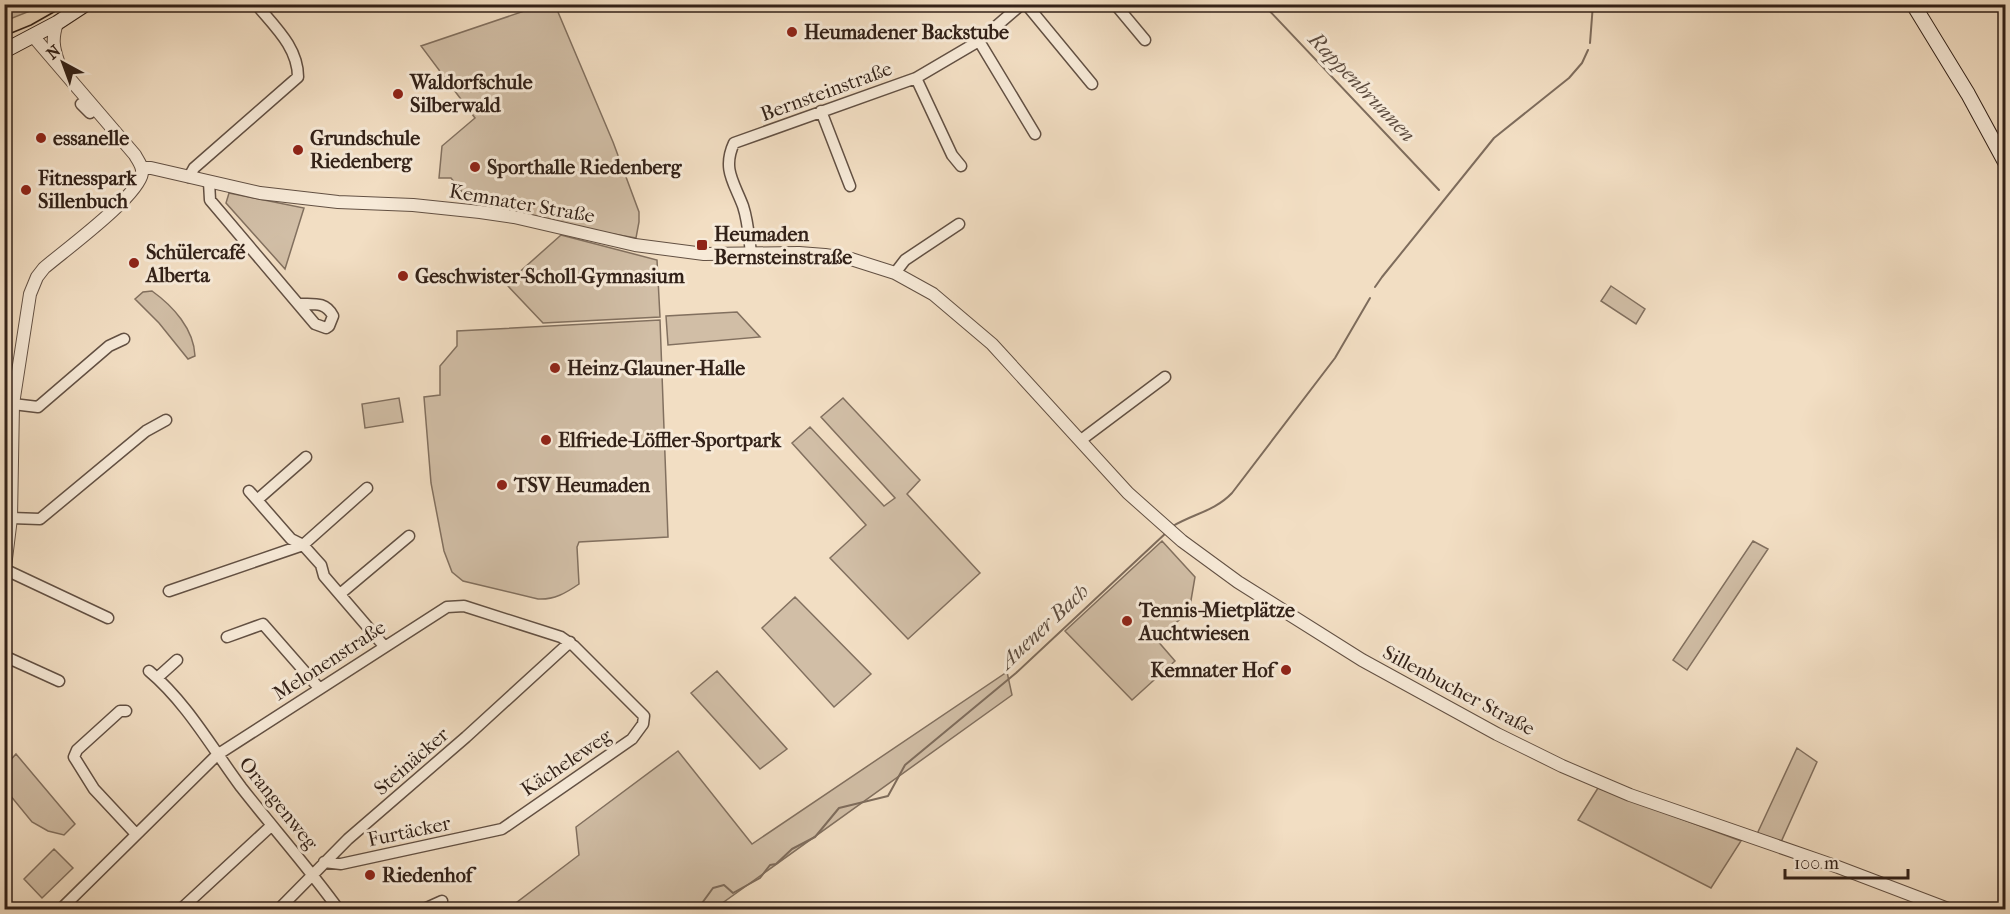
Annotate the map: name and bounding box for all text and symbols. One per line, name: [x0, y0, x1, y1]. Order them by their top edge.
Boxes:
place label: Heumadener Backstube: [804, 21, 1009, 44]
marker: Heumadener Backstube: [785, 25, 799, 39]
water label: Rappenbrunnen: [1302, 26, 1420, 147]
north arrow: [33, 33, 93, 93]
text: N: [43, 40, 65, 63]
street label: Bernsteinstraße: [757, 57, 895, 126]
place label: Waldorfschule Silberwald: [409, 71, 533, 117]
marker: Waldorfschule Silberwald: [391, 87, 405, 101]
place label: essanelle: [53, 127, 129, 150]
place label: Grundschule Riedenberg: [310, 127, 420, 173]
marker: essanelle: [34, 131, 48, 145]
marker: Grundschule Riedenberg: [291, 143, 305, 157]
place label: Sporthalle Riedenberg: [487, 156, 683, 179]
marker: Sporthalle Riedenberg: [468, 160, 482, 174]
place label: Fitnesspark Sillenbuch: [37, 167, 137, 213]
street label: Kemnater Straße: [447, 179, 597, 228]
marker: Fitnesspark Sillenbuch: [19, 183, 33, 197]
place label: Heumaden Bernsteinstraße: [714, 223, 852, 269]
marker: Heumaden Bernsteinstraße: [695, 238, 709, 252]
place label: Schülercafé Alberta: [144, 241, 245, 287]
marker: Schülercafé Alberta: [127, 256, 141, 270]
place label: Geschwister-Scholl-Gymnasium: [415, 265, 685, 288]
marker: Geschwister-Scholl-Gymnasium: [396, 269, 410, 283]
place label: Heinz-Glauner-Halle: [567, 357, 745, 380]
marker: Heinz-Glauner-Halle: [548, 361, 562, 375]
place label: Elfriede-Löffler-Sportpark: [558, 429, 782, 452]
marker: Elfriede-Löffler-Sportpark: [539, 433, 553, 447]
place label: TSV Heumaden: [513, 474, 651, 497]
marker: TSV Heumaden: [495, 478, 509, 492]
water label: Auener Bach: [993, 579, 1093, 675]
place label: Tennis-Mietplätze Auchtwiesen: [1137, 599, 1295, 645]
marker: Tennis-Mietplätze Auchtwiesen: [1120, 614, 1134, 628]
street label: Melonenstraße: [269, 615, 390, 705]
street label: Sillenbucher Straße: [1379, 641, 1539, 740]
place label: Kemnater Hof: [1150, 659, 1278, 682]
marker: Kemnater Hof: [1279, 663, 1293, 677]
street label: Steinäcker: [369, 722, 454, 800]
street label: Kächeleweg: [517, 724, 616, 801]
street label: Orangenweg: [234, 753, 323, 854]
street label: Furtäcker: [366, 811, 453, 851]
scale bar: [1785, 842, 1908, 880]
text: 100 m: [1794, 853, 1839, 874]
place label: Riedenhof: [382, 864, 477, 887]
marker: Riedenhof: [363, 868, 377, 882]

